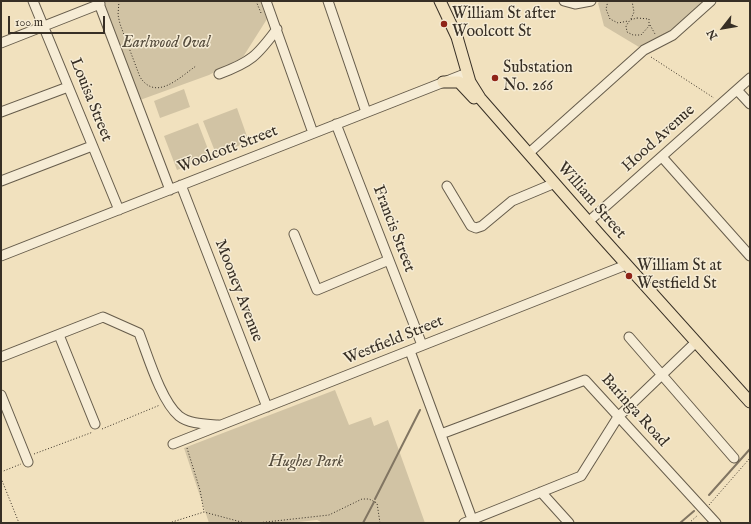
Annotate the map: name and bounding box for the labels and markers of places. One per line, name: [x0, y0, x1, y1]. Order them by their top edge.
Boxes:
place label: William St after Woolcott St: [452, 5, 556, 43]
marker: William St after Woolcott St: [439, 19, 449, 29]
place label: Substation No. 266: [503, 59, 573, 97]
marker: Substation No. 266: [490, 73, 500, 83]
place label: William St at Westfield St: [637, 257, 722, 295]
marker: William St at Westfield St: [624, 271, 634, 281]

